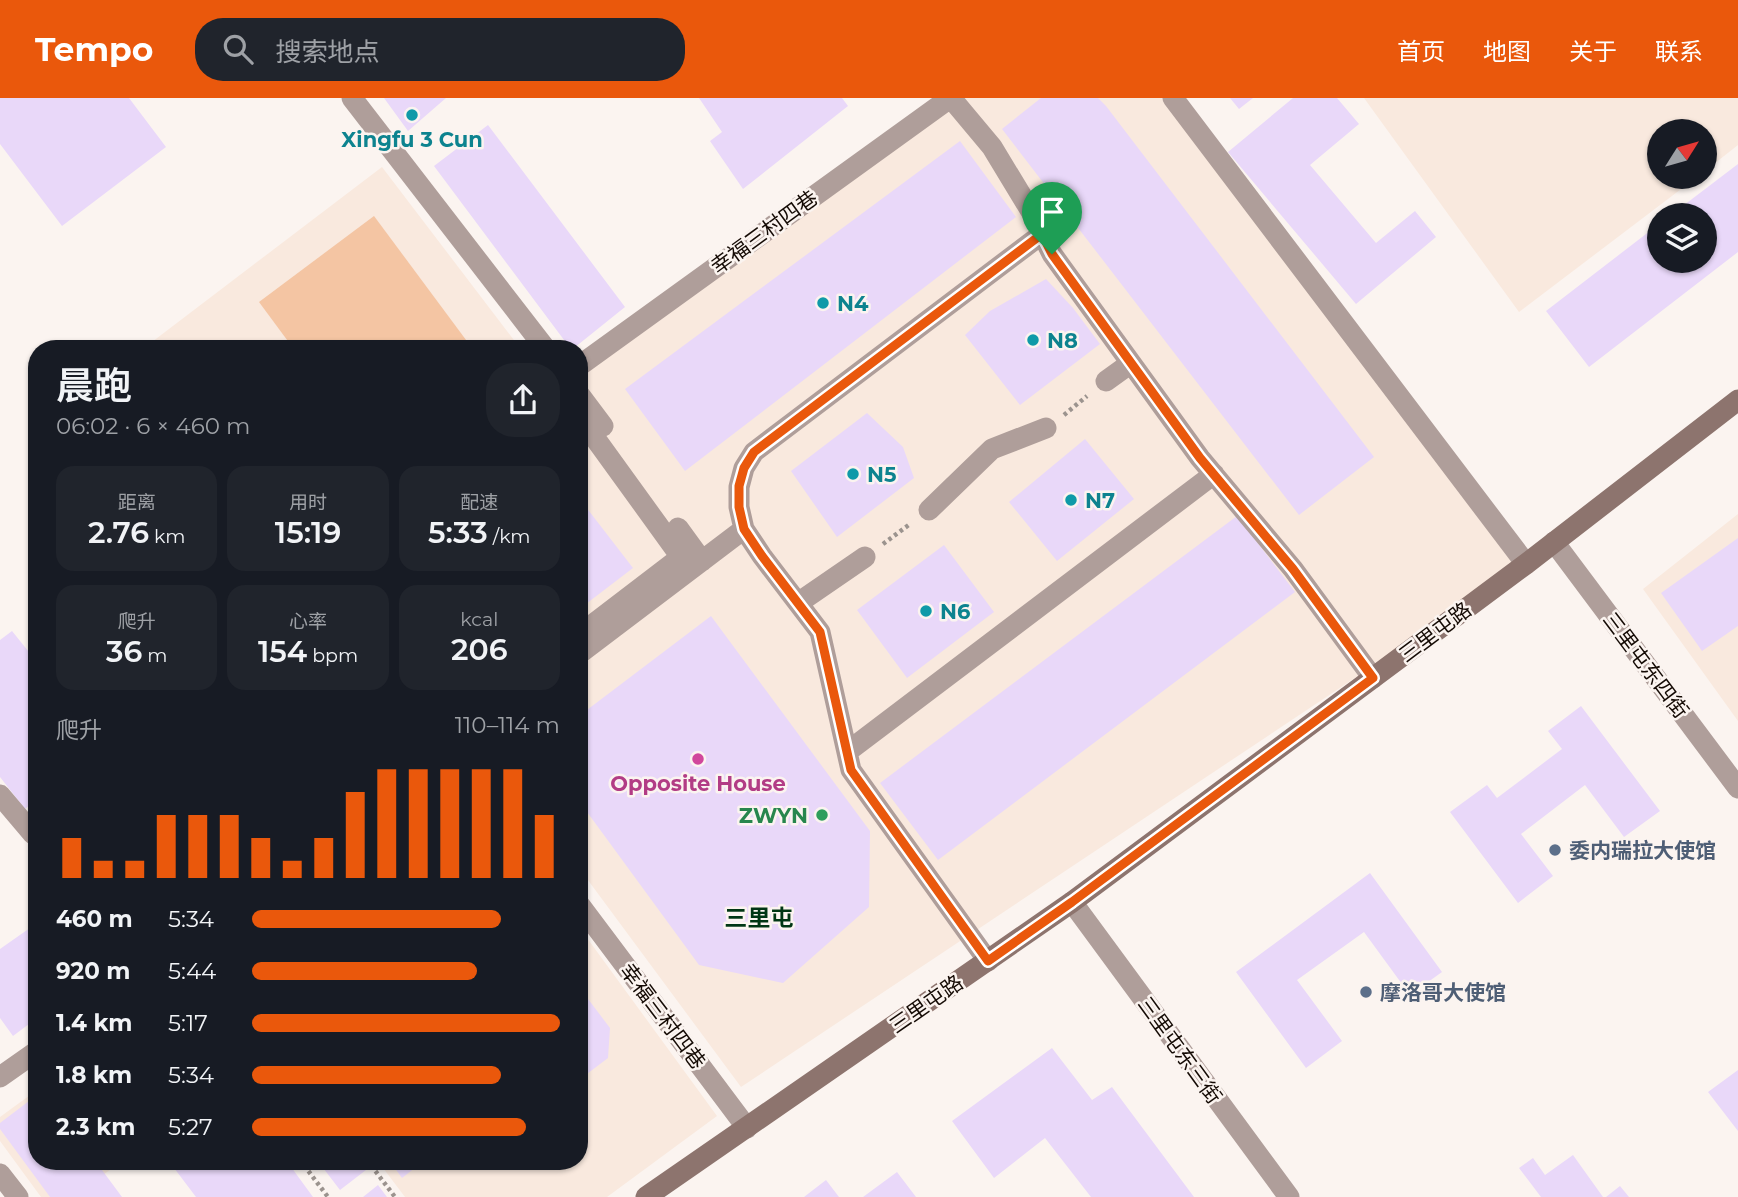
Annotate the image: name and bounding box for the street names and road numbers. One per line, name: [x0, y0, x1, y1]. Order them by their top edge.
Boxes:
street label: 幸福三村四巷: [706, 185, 822, 279]
street label: 三里屯路: [1394, 597, 1476, 667]
street label: 三里屯东四街: [1598, 607, 1694, 723]
street label: 幸福三村四巷: [615, 958, 711, 1074]
street label: 三里屯路: [884, 970, 968, 1038]
street label: 三里屯东三街: [1133, 992, 1227, 1108]

